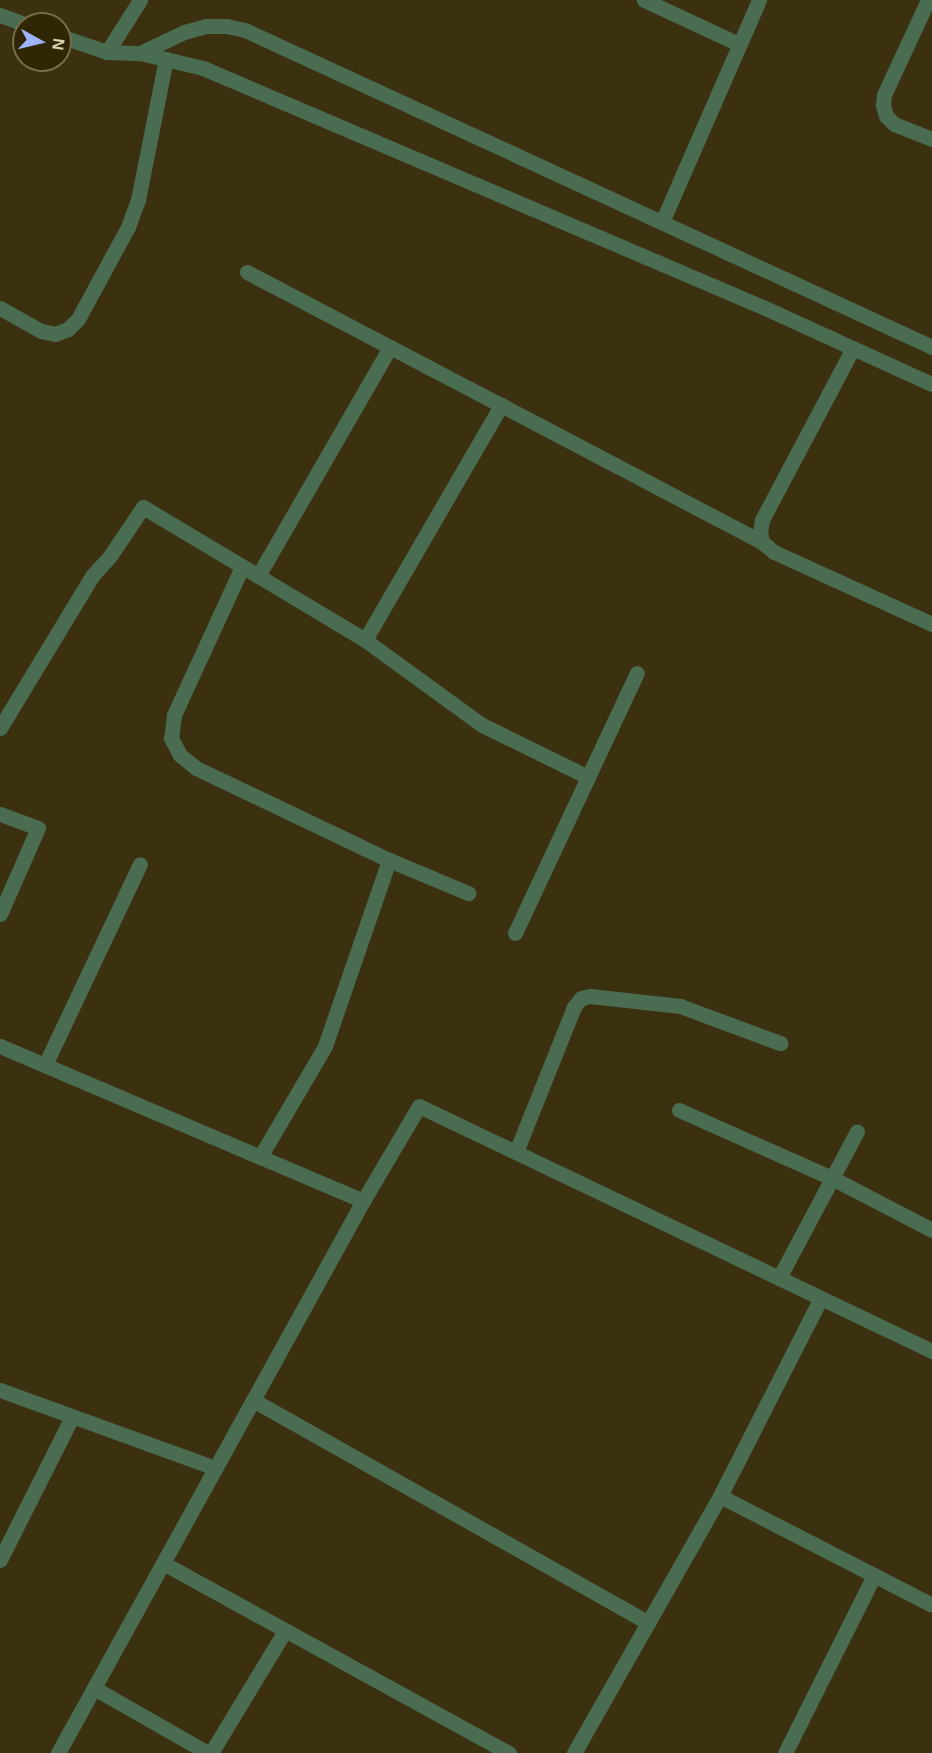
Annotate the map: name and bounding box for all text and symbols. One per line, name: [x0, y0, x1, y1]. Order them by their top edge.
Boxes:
north arrow: [12, 12, 72, 72]
text: N: [49, 37, 68, 51]

